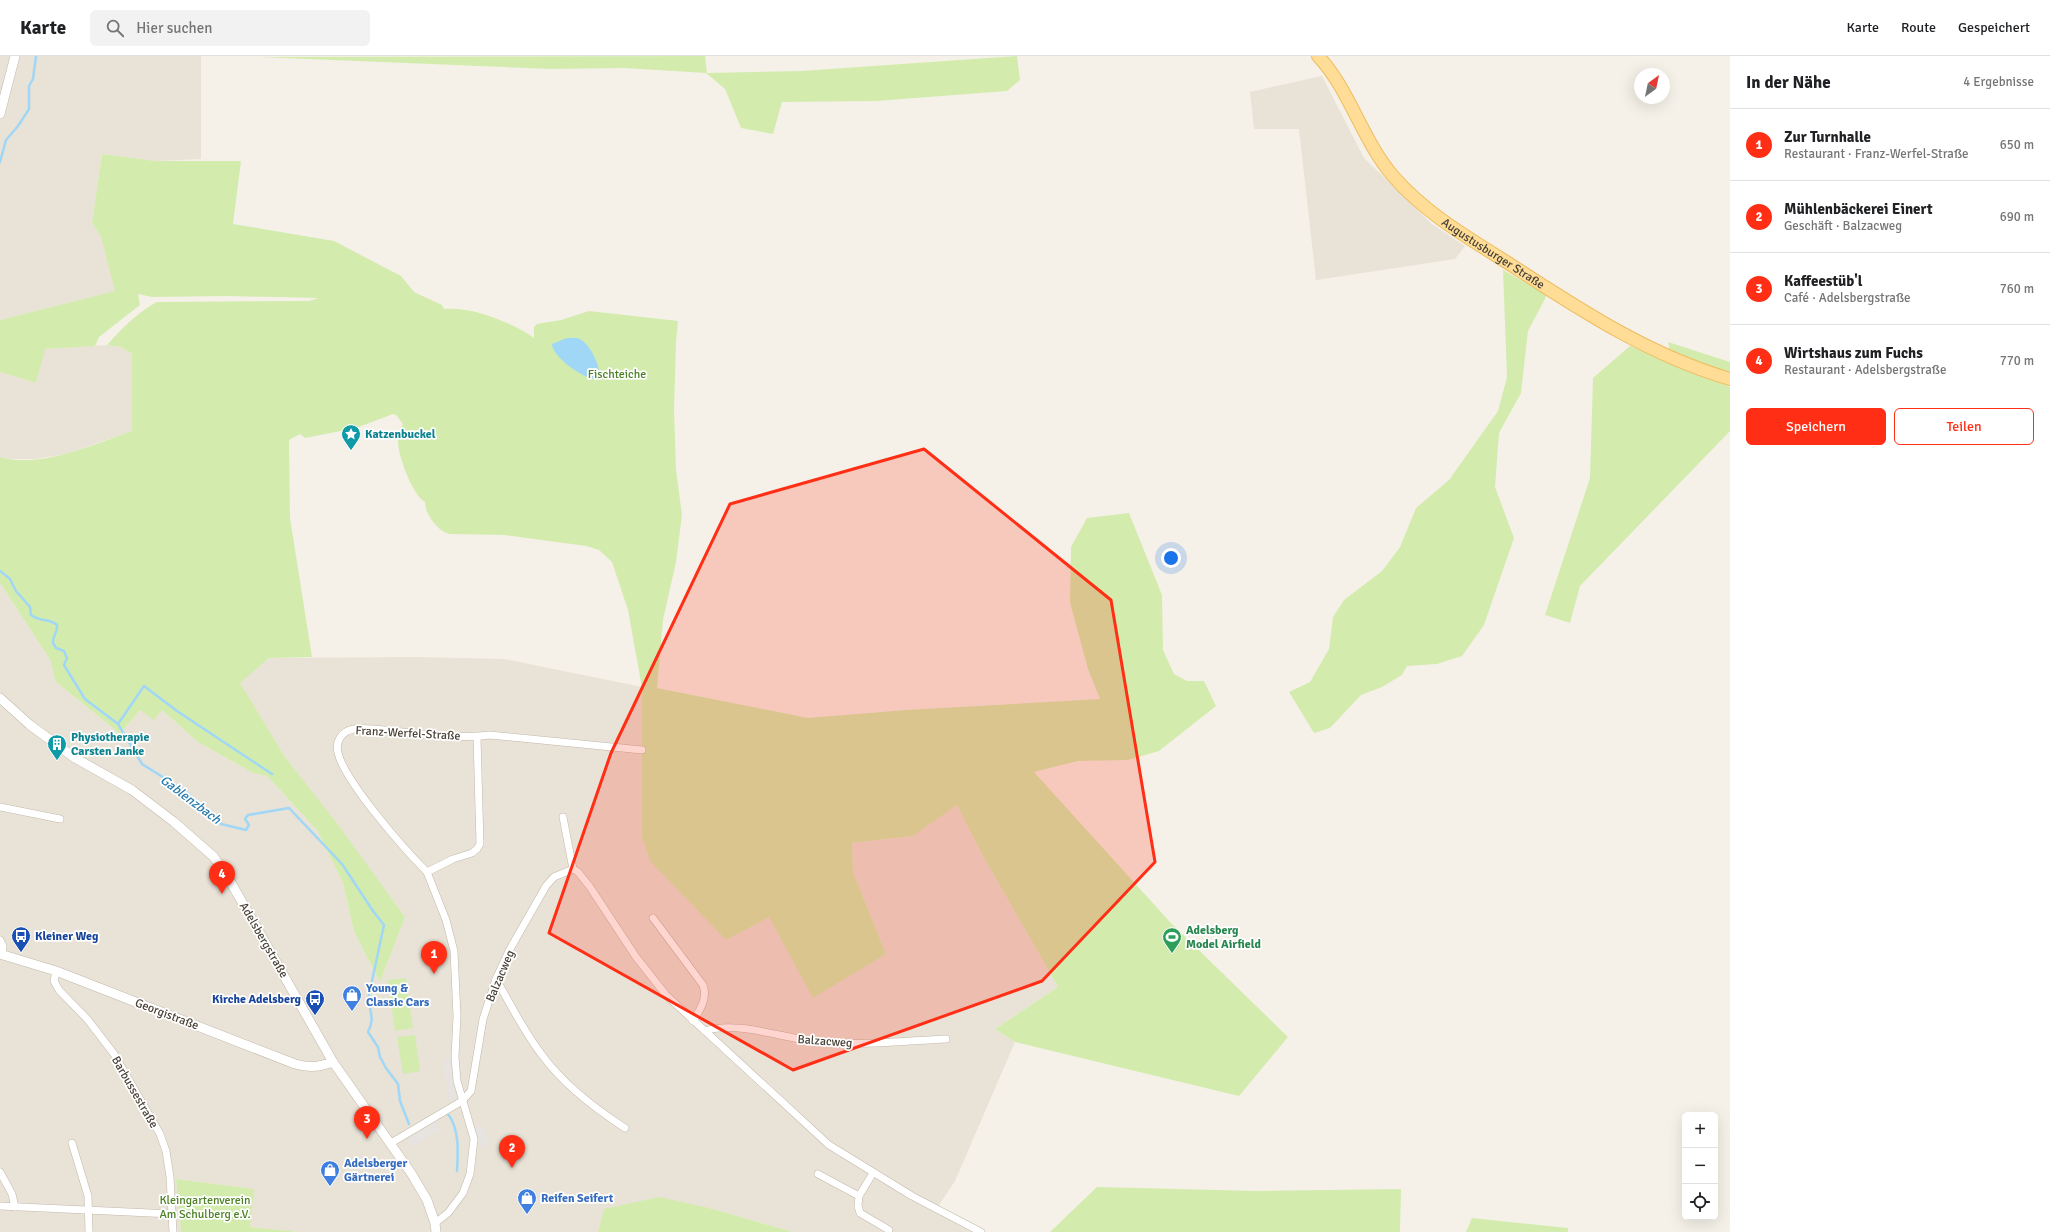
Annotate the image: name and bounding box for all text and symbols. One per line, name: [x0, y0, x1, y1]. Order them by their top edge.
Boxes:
search box: [90, 10, 370, 46]
text: Karte: [20, 16, 66, 40]
icon: search: [104, 17, 126, 39]
text: Hier suchen: [136, 19, 212, 37]
text: Karte: [1846, 19, 1879, 36]
text: Route: [1901, 19, 1936, 36]
text: Gespeichert: [1958, 19, 2030, 36]
north arrow: [1634, 68, 1670, 104]
text: In der Nähe: [1746, 72, 1831, 93]
text: 4 Ergebnisse: [1963, 74, 2034, 90]
text: Zur Turnhalle: [1784, 128, 1871, 146]
text: 1: [1755, 137, 1763, 153]
text: 650 m: [2000, 137, 2034, 153]
text: Restaurant · Franz-Werfel-Straße: [1784, 146, 1969, 162]
text: Mühlenbäckerei Einert: [1784, 200, 1933, 218]
text: 2: [1755, 209, 1763, 225]
text: 690 m: [2000, 209, 2034, 225]
street label: Augustusburger Straße: [1438, 215, 1547, 293]
text: Geschäft · Balzacweg: [1784, 218, 1902, 234]
text: Kaffeestüb'l: [1784, 272, 1863, 290]
text: 3: [1755, 281, 1763, 297]
text: 760 m: [2000, 281, 2034, 297]
text: Café · Adelsbergstraße: [1784, 290, 1911, 306]
text: Wirtshaus zum Fuchs: [1784, 344, 1923, 362]
text: 4: [1755, 353, 1763, 369]
text: 770 m: [2000, 353, 2034, 369]
text: Restaurant · Adelsbergstraße: [1784, 362, 1947, 378]
park label: Fischteiche: [588, 367, 646, 382]
button: Speichern: [1746, 408, 1886, 445]
button: Teilen: [1894, 408, 2034, 445]
place icon: Katzenbuckel: [340, 423, 362, 451]
place label: Katzenbuckel: [365, 427, 436, 442]
your location: [1161, 548, 1181, 568]
street label: Franz-Werfel-Straße: [355, 723, 461, 744]
place label: Physiotherapie Carsten Janke: [71, 730, 149, 759]
building icon: Physiotherapie Carsten Janke: [46, 733, 68, 761]
water label: Gablenzbach: [157, 772, 224, 828]
pin: 4: [209, 861, 235, 894]
street label: Adelsbergstraße: [236, 900, 291, 981]
place label: Adelsberg Model Airfield: [1186, 923, 1261, 952]
bus stop icon: Kleiner Weg: [10, 925, 32, 953]
sports icon: Adelsberg Model Airfield: [1161, 926, 1183, 954]
place label: Kleiner Weg: [35, 929, 99, 944]
pin: 1: [421, 941, 447, 974]
street label: Balzacweg: [483, 948, 518, 1004]
place label: Young & Classic Cars: [365, 981, 430, 1010]
shop icon: Young & Classic Cars: [341, 984, 363, 1012]
bus stop icon: Kirche Adelsberg: [304, 988, 326, 1016]
place label: Kirche Adelsberg: [212, 992, 302, 1007]
street label: Georgistraße: [133, 995, 201, 1034]
street label: Balzacweg: [797, 1032, 853, 1051]
street label: Barbussestraße: [108, 1054, 161, 1131]
pin: 3: [354, 1106, 380, 1139]
map controls: [1682, 1112, 1718, 1220]
button: +: [1682, 1112, 1718, 1148]
pin: 2: [499, 1135, 525, 1168]
button: −: [1682, 1148, 1718, 1184]
place label: Adelsberger Gärtnerei: [344, 1156, 407, 1185]
shop icon: Adelsberger Gärtnerei: [319, 1159, 341, 1187]
button: locate: [1682, 1184, 1718, 1220]
shop icon: Reifen Seifert: [516, 1187, 538, 1215]
place label: Reifen Seifert: [541, 1191, 614, 1206]
park label: Kleingartenverein Am Schulberg e.V.: [159, 1193, 251, 1222]

